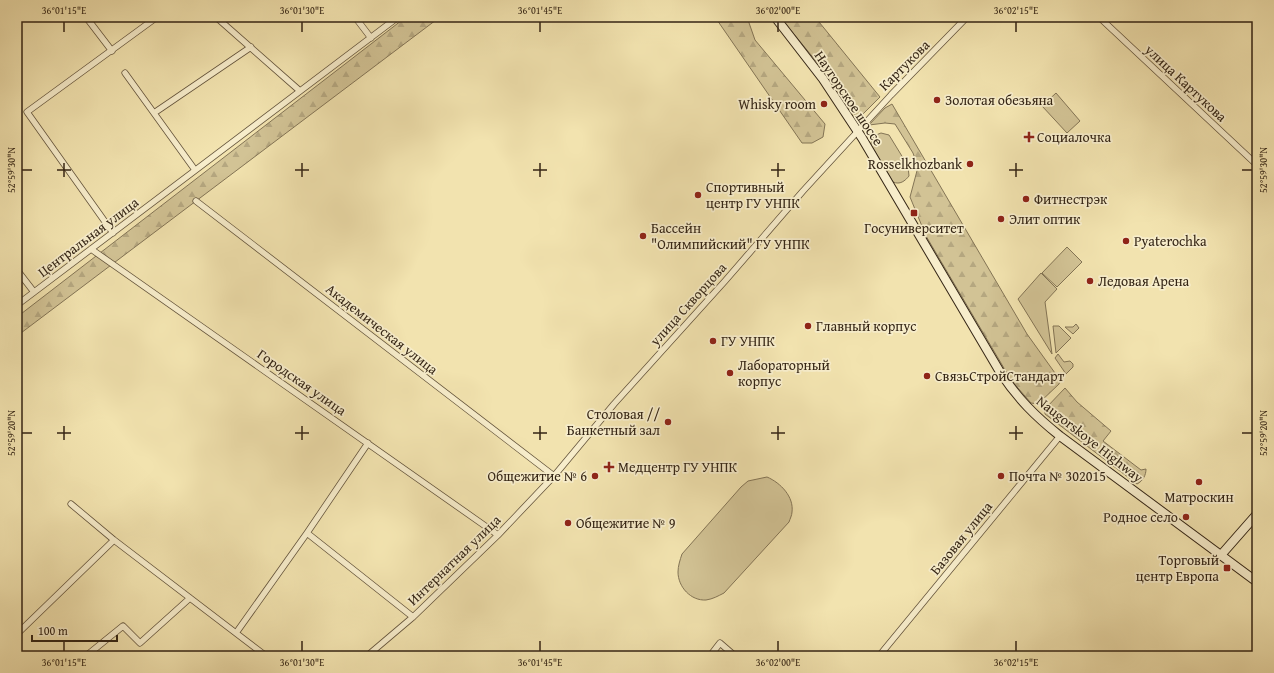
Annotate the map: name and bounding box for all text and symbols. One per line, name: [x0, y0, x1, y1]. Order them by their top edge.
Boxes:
text: 36°01'15"E: [42, 3, 86, 18]
text: 36°01'30"E: [280, 3, 324, 18]
text: 36°01'45"E: [518, 3, 562, 18]
text: 36°02'00"E: [756, 3, 800, 18]
text: 36°02'15"E: [994, 3, 1038, 18]
street label: Картукова: [874, 35, 934, 95]
street label: улица Картукова: [1140, 39, 1232, 127]
street label: Наугорское шоссе: [810, 46, 888, 150]
place label: Золотая обезьяна: [945, 90, 1054, 110]
place label: Whisky room: [738, 94, 817, 114]
marker: Золотая обезьяна: [932, 95, 942, 105]
marker: Whisky room: [819, 99, 829, 109]
place label: Социалочка: [1037, 127, 1111, 147]
marker: Социалочка: [1024, 132, 1034, 142]
text: 52°59'30"N: [4, 147, 19, 193]
text: 52°59'30"N: [1256, 147, 1271, 193]
place label: Rosselkhozbank: [868, 154, 963, 174]
marker: Rosselkhozbank: [965, 159, 975, 169]
place label: Спортивный центр ГУ УНПК: [706, 177, 800, 213]
place label: Фитнестрэк: [1034, 189, 1108, 209]
marker: Спортивный центр ГУ УНПК: [693, 190, 703, 200]
street label: Центральная улица: [33, 192, 143, 282]
marker: Фитнестрэк: [1021, 194, 1031, 204]
marker: Госуниверситет: [909, 208, 919, 218]
place label: Элит оптик: [1009, 209, 1081, 229]
marker: Элит оптик: [996, 214, 1006, 224]
place label: Бассейн "Олимпийский" ГУ УНПК: [651, 218, 810, 254]
place label: Госуниверситет: [864, 218, 964, 238]
marker: Бассейн "Олимпийский" ГУ УНПК: [638, 231, 648, 241]
place label: Pyaterochka: [1134, 231, 1207, 251]
marker: Pyaterochka: [1121, 236, 1131, 246]
street label: улица Скворцова: [644, 258, 731, 351]
place label: Ледовая Арена: [1098, 271, 1190, 291]
marker: Ледовая Арена: [1085, 276, 1095, 286]
street label: Академическая улица: [322, 279, 442, 379]
place label: Главный корпус: [816, 316, 917, 336]
marker: Главный корпус: [803, 321, 813, 331]
place label: ГУ УНПК: [721, 331, 775, 351]
marker: ГУ УНПК: [708, 336, 718, 346]
street label: Городская улица: [254, 344, 351, 420]
place label: Лабораторный корпус: [738, 355, 830, 391]
place label: СвязьСтройСтандарт: [935, 366, 1065, 386]
marker: Лабораторный корпус: [725, 368, 735, 378]
marker: СвязьСтройСтандарт: [922, 371, 932, 381]
street label: Naugorskoye Highway: [1032, 391, 1148, 487]
place label: Столовая // Банкетный зал: [567, 404, 660, 440]
text: 52°59'20"N: [4, 410, 19, 456]
text: 52°59'20"N: [1256, 410, 1271, 456]
marker: Столовая // Банкетный зал: [663, 417, 673, 427]
place label: Медцентр ГУ УНПК: [618, 457, 737, 477]
marker: Медцентр ГУ УНПК: [603, 461, 615, 473]
place label: Общежитие № 6: [488, 466, 587, 486]
place label: Почта № 302015: [1009, 466, 1106, 486]
marker: Общежитие № 6: [590, 471, 600, 481]
marker: Почта № 302015: [996, 471, 1006, 481]
marker: Матроскин: [1194, 477, 1204, 487]
place label: Матроскин: [1164, 487, 1234, 507]
street label: Базовая улица: [925, 497, 997, 579]
place label: Родное село: [1103, 507, 1178, 527]
street label: Интернатная улица: [403, 510, 505, 610]
marker: Родное село: [1181, 512, 1191, 522]
place label: Общежитие № 9: [576, 513, 676, 533]
marker: Общежитие № 9: [563, 518, 573, 528]
place label: Торговый центр Европа: [1136, 550, 1219, 586]
marker: Торговый центр Европа: [1222, 563, 1232, 573]
scale bar: [32, 617, 117, 643]
text: 100 m: [38, 622, 68, 639]
text: 36°01'15"E: [42, 655, 86, 670]
text: 36°01'30"E: [280, 655, 324, 670]
text: 36°01'45"E: [518, 655, 562, 670]
text: 36°02'00"E: [756, 655, 800, 670]
text: 36°02'15"E: [994, 655, 1038, 670]

